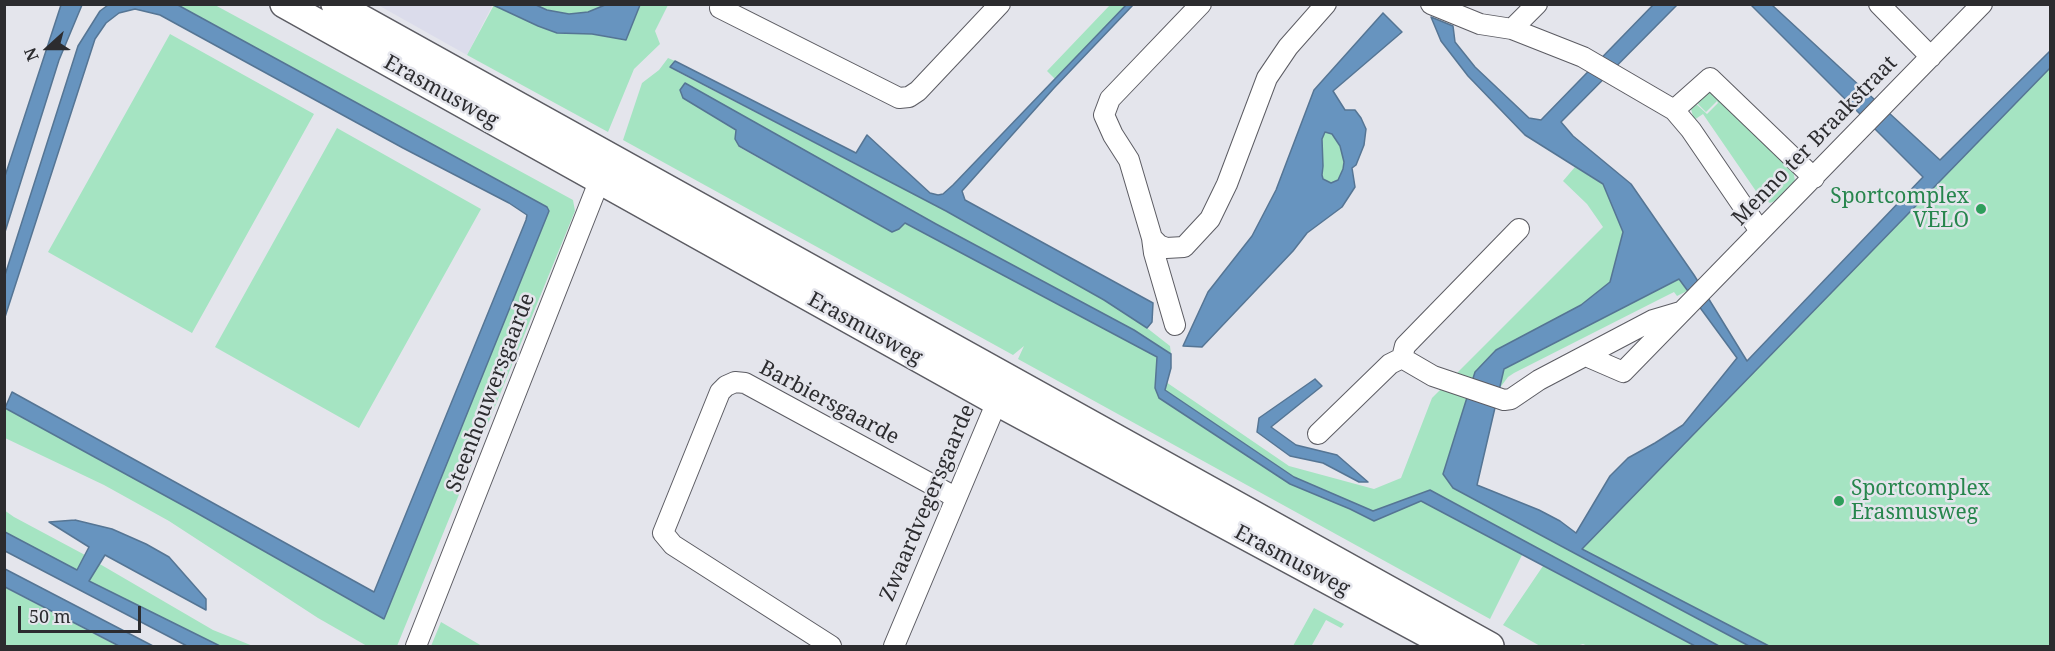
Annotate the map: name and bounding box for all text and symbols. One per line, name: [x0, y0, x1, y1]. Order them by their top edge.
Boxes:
north arrow: [18, 18, 78, 78]
text: N: [19, 45, 44, 64]
street label: Erasmusweg: [379, 50, 503, 134]
street label: Menno ter Braakstraat: [1727, 51, 1903, 231]
place label: Sportcomplex VELO: [1830, 184, 1969, 234]
marker: Sportcomplex VELO: [1974, 202, 1988, 216]
street label: Erasmusweg: [803, 287, 927, 371]
street label: Steenhouwersgaarde: [441, 290, 541, 496]
street label: Barbiersgaarde: [755, 356, 903, 450]
street label: Zwaardvegersgaarde: [875, 401, 981, 605]
place label: Sportcomplex Erasmusweg: [1851, 476, 1990, 526]
marker: Sportcomplex Erasmusweg: [1832, 494, 1846, 508]
street label: Erasmusweg: [1230, 520, 1354, 602]
scale bar: [21, 594, 144, 632]
text: 50 m: [29, 604, 71, 628]

